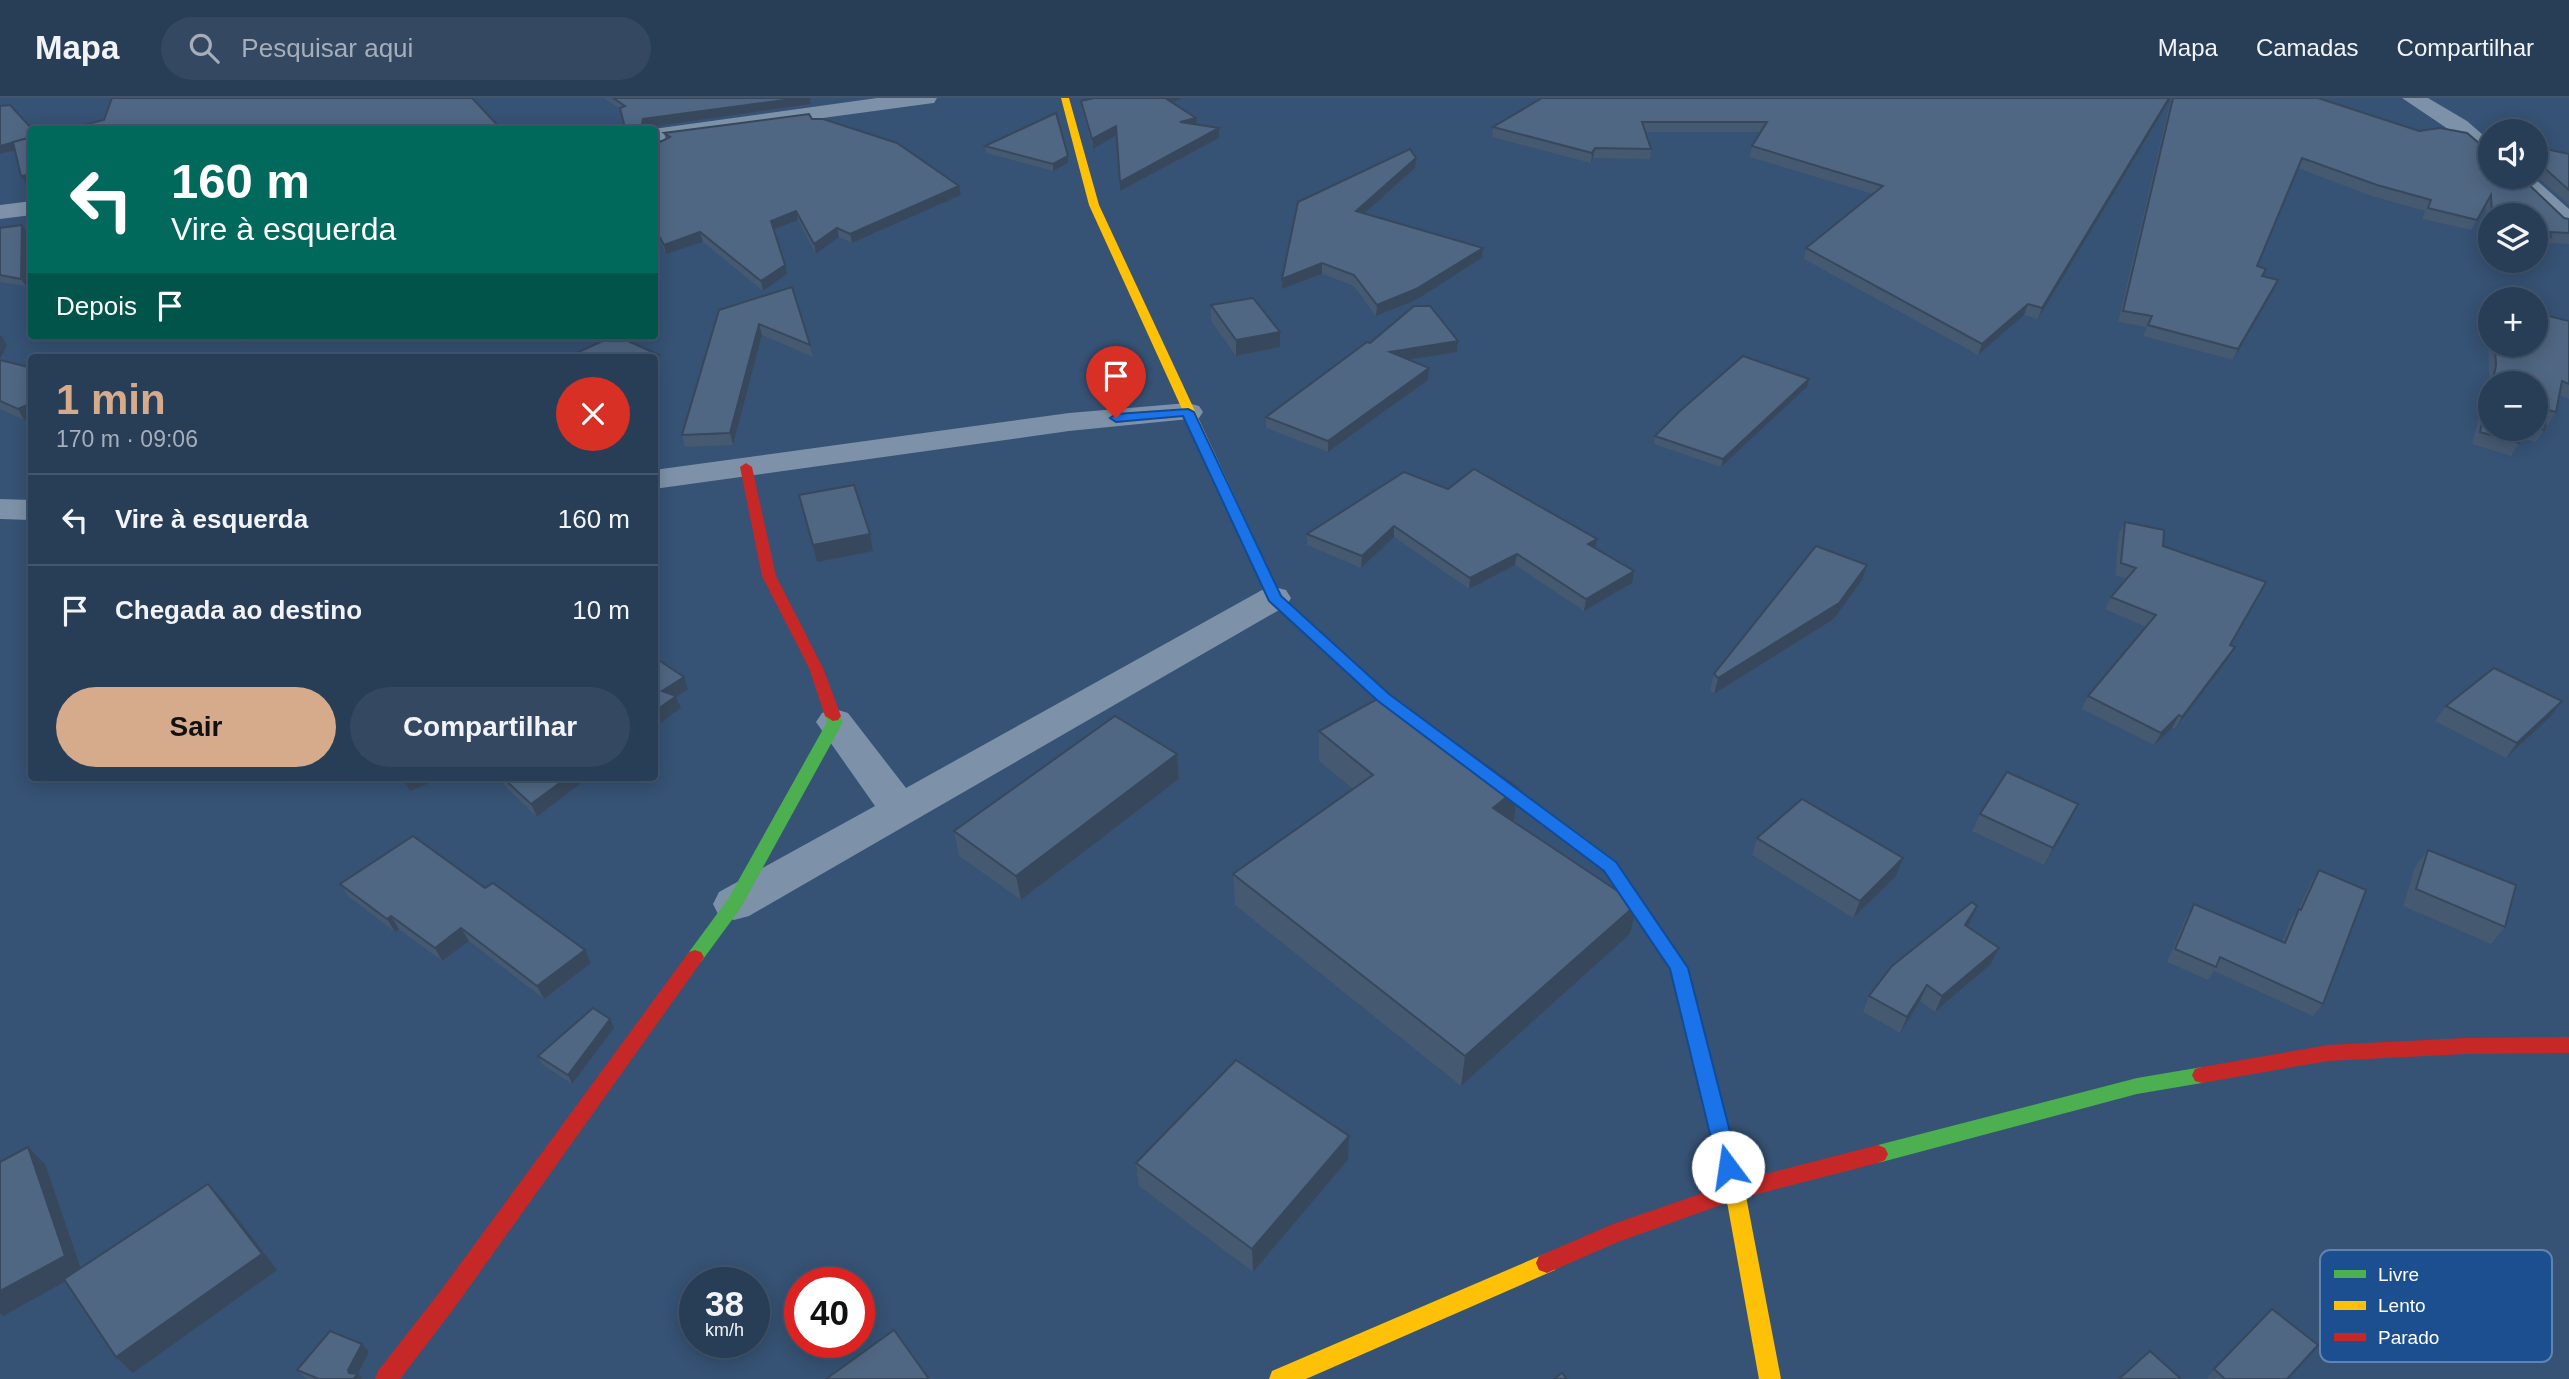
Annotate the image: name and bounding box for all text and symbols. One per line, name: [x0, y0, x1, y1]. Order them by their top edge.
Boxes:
search box: [161, 17, 651, 80]
text: Mapa: [35, 29, 119, 66]
icon: search: [185, 29, 223, 67]
text: Pesquisar aqui: [241, 33, 413, 63]
text: Mapa: [2158, 34, 2218, 61]
text: Camadas: [2256, 34, 2359, 61]
text: Compartilhar: [2397, 34, 2534, 61]
map controls: [2478, 119, 2548, 441]
button: sound: [2478, 119, 2548, 189]
icon: left: [56, 154, 147, 245]
text: 160 m: [171, 154, 310, 208]
button: layers: [2478, 203, 2548, 273]
text: Vire à esquerda: [171, 211, 396, 247]
icon: arrive: [151, 287, 189, 325]
button: +: [2478, 287, 2548, 357]
text: Depois: [56, 291, 137, 321]
pin: [1086, 346, 1146, 418]
icon: arrive: [1097, 357, 1135, 395]
button: −: [2478, 371, 2548, 441]
text: 1 min: [56, 376, 166, 423]
button: close: [556, 377, 630, 451]
text: 170 m · 09:06: [56, 426, 198, 452]
icon: left: [56, 501, 94, 539]
text: Vire à esquerda: [115, 504, 308, 534]
text: 160 m: [558, 504, 630, 534]
icon: arrive: [56, 592, 94, 630]
text: Chegada ao destino: [115, 595, 362, 625]
text: 10 m: [572, 595, 630, 625]
button: Sair: [56, 687, 336, 767]
button: Compartilhar: [350, 687, 630, 767]
position arrow: [1691, 1130, 1765, 1204]
legend: [2320, 1250, 2552, 1362]
text: Livre: [2378, 1264, 2419, 1285]
speed limit sign: 40: [784, 1267, 875, 1358]
text: 38: [705, 1284, 744, 1323]
text: Lento: [2378, 1295, 2426, 1316]
text: km/h: [705, 1320, 744, 1340]
text: Parado: [2378, 1327, 2439, 1348]

